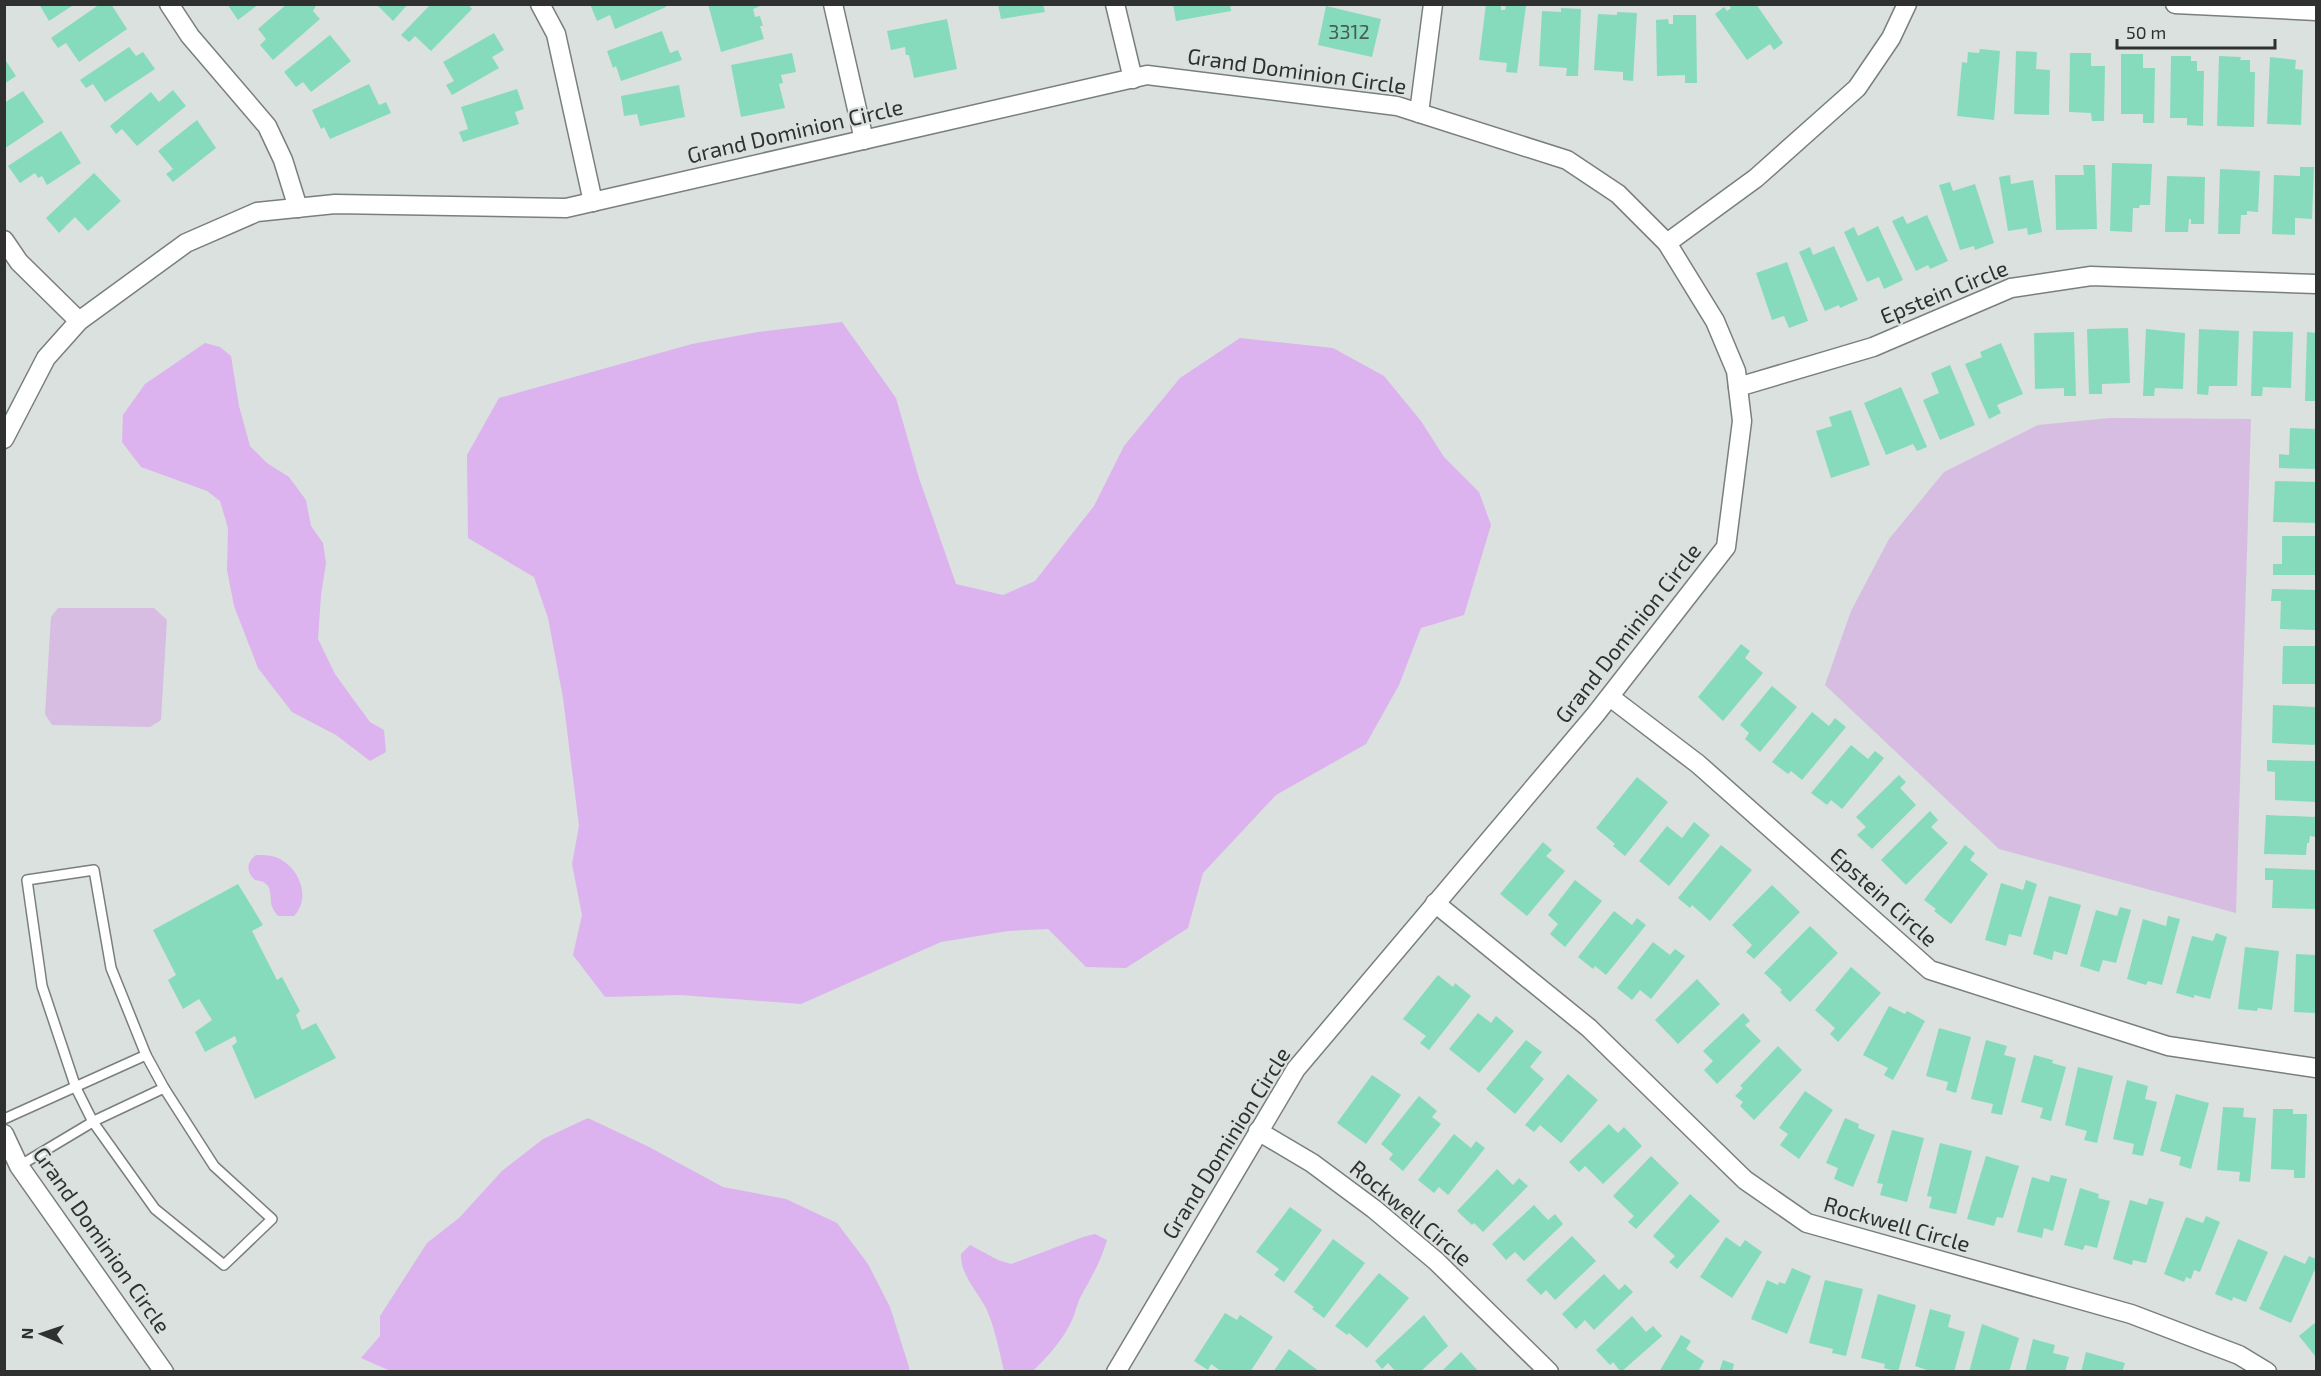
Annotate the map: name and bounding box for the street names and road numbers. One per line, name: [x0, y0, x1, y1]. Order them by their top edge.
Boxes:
street label: Grand Dominion Circle: [1186, 42, 1408, 98]
street label: Grand Dominion Circle: [684, 93, 905, 168]
street label: Epstein Circle: [1876, 254, 2011, 328]
street label: Grand Dominion Circle: [1549, 537, 1705, 727]
street label: Epstein Circle: [1826, 841, 1944, 951]
street label: Grand Dominion Circle: [1156, 1042, 1295, 1243]
street label: Grand Dominion Circle: [29, 1141, 177, 1337]
street label: Rockwell Circle: [1345, 1154, 1478, 1271]
street label: Rockwell Circle: [1821, 1190, 1973, 1256]

